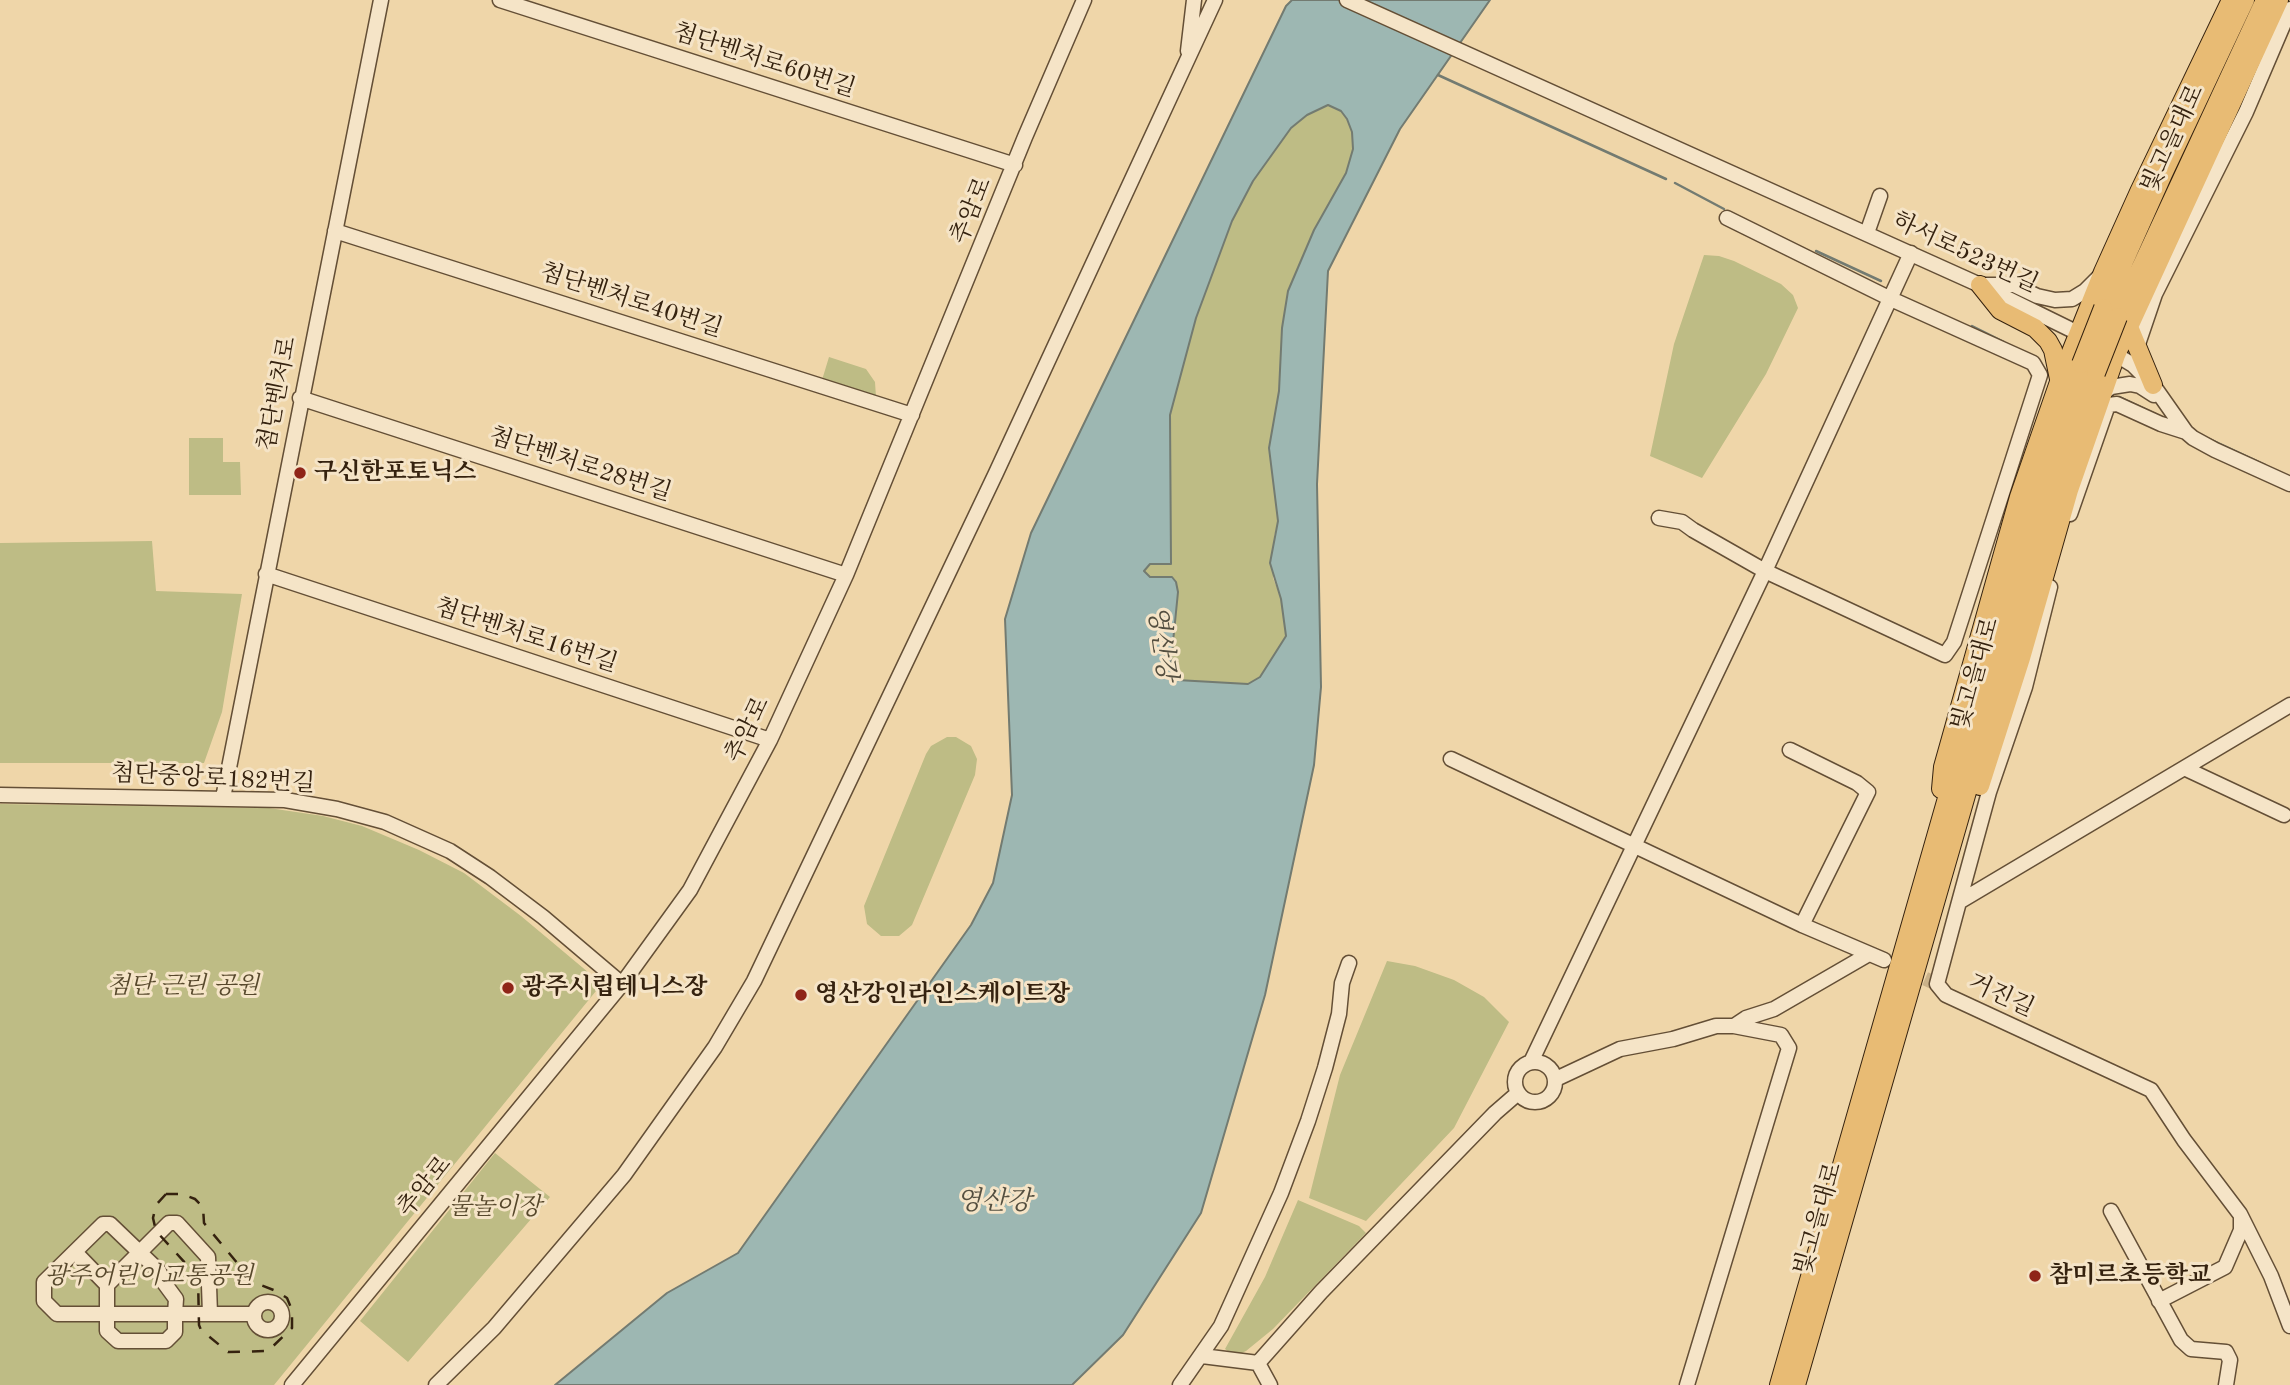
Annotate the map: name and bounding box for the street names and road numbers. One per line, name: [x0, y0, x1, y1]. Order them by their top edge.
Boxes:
street label: 첨단벤처로60번길: [669, 18, 859, 104]
street label: 빛고을대로: [2135, 80, 2211, 198]
street label: 추암로: [946, 173, 998, 249]
street label: 하서로523번길: [1887, 207, 2043, 299]
street label: 첨단벤처로40번길: [536, 258, 726, 344]
street label: 첨단벤처로: [253, 334, 303, 454]
street label: 첨단벤처로28번길: [485, 422, 675, 508]
street label: 첨단벤처로16번길: [431, 593, 621, 679]
street label: 빛고을대로: [1946, 614, 2006, 734]
street label: 추암로: [720, 692, 776, 768]
street label: 첨단중앙로182번길: [110, 759, 316, 799]
street label: 거진길: [1963, 968, 2039, 1024]
street label: 추암로: [392, 1151, 458, 1223]
street label: 빛고을대로: [1789, 1159, 1849, 1279]

